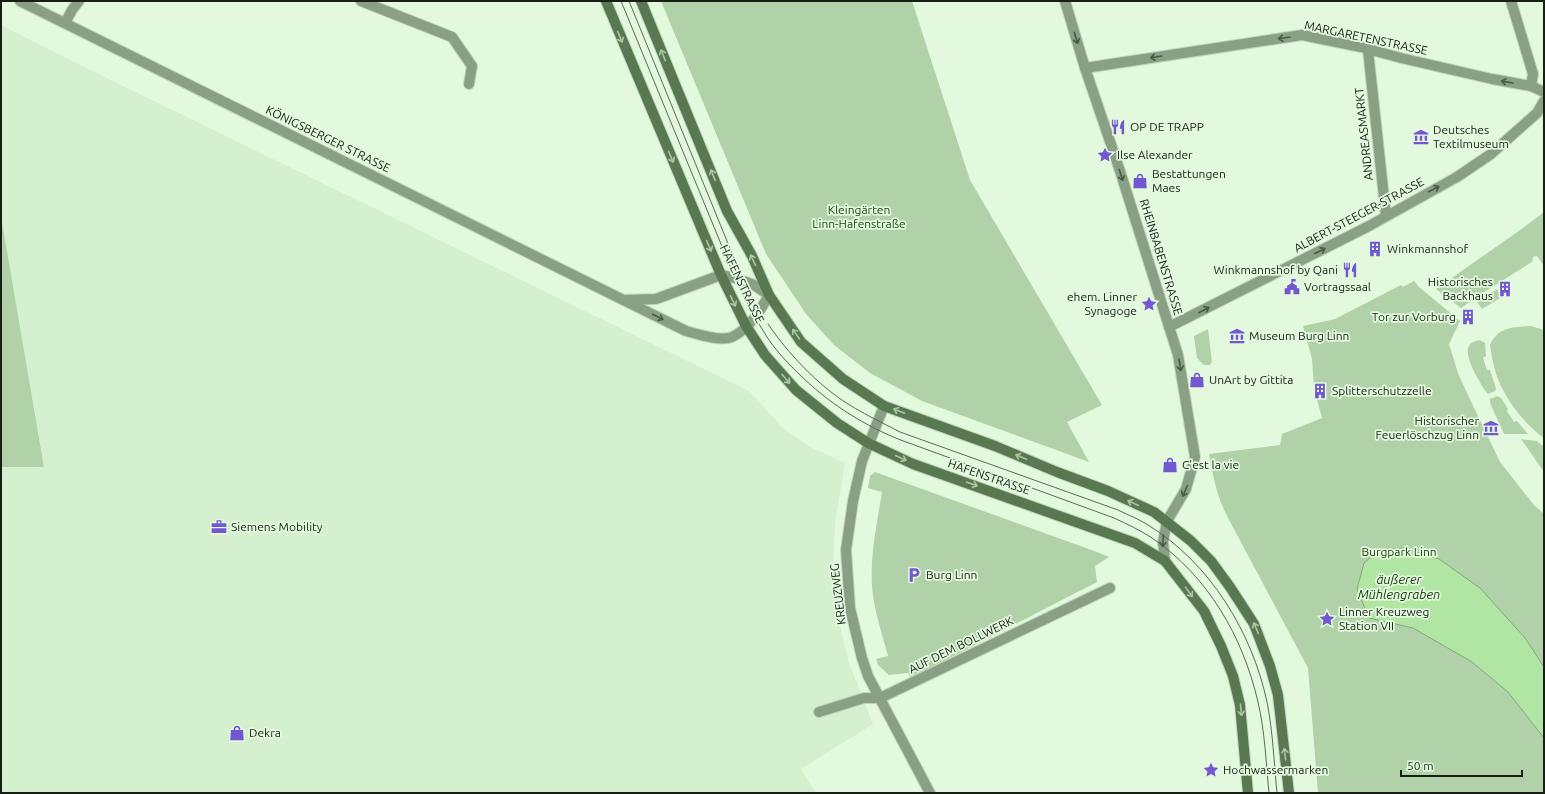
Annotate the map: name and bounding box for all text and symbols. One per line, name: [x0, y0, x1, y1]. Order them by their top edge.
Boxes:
street label: MARGARETENSTRASSE: [1303, 18, 1429, 57]
one-way arrow: [617, 31, 625, 43]
one-way arrow: [1073, 32, 1080, 45]
one-way arrow: [1278, 34, 1291, 42]
one-way arrow: [659, 49, 667, 61]
one-way arrow: [1150, 53, 1163, 61]
one-way arrow: [1501, 77, 1514, 85]
street label: ANDREASMARKT: [1352, 87, 1375, 181]
street label: KÖNIGSBERGER STRASSE: [264, 103, 393, 175]
restaurant icon: OP DE TRAPP: [1109, 118, 1127, 136]
place label: OP DE TRAPP: [1130, 120, 1204, 133]
place label: Deutsches Textilmuseum: [1433, 123, 1509, 150]
museum icon: Deutsches Textilmuseum: [1412, 128, 1430, 146]
place icon: Ilse Alexander: [1096, 146, 1114, 164]
place label: Ilse Alexander: [1117, 148, 1193, 161]
one-way arrow: [668, 150, 675, 162]
place label: Bestattungen Maes: [1152, 167, 1226, 194]
one-way arrow: [1118, 169, 1126, 181]
one-way arrow: [708, 170, 716, 182]
shop icon: Bestattungen Maes: [1131, 172, 1149, 190]
street label: ALBERT-STEEGER-STRASSE: [1292, 175, 1426, 254]
one-way arrow: [1428, 185, 1440, 193]
street label: RHEINBABENSTRASSE: [1138, 197, 1185, 317]
park label: Kleingärten Linn-Hafenstraße: [812, 203, 906, 230]
one-way arrow: [706, 240, 713, 252]
building icon: Winkmannshof: [1366, 240, 1384, 258]
street label: HAFENSTRASSE: [718, 242, 767, 325]
place label: Winkmannshof: [1387, 242, 1468, 255]
one-way arrow: [1313, 246, 1325, 254]
one-way arrow: [749, 254, 756, 266]
restaurant icon: Winkmannshof by Qani: [1341, 261, 1359, 279]
place label: Winkmannshof by Qani: [1213, 263, 1338, 276]
place label: Historisches Backhaus: [1428, 275, 1493, 302]
public building icon: Vortragssaal: [1283, 278, 1301, 296]
place label: Vortragssaal: [1304, 280, 1371, 293]
building icon: Historisches Backhaus: [1496, 280, 1514, 298]
place label: ehem. Linner Synagoge: [1067, 290, 1137, 317]
one-way arrow: [730, 294, 737, 306]
place icon: ehem. Linner Synagoge: [1140, 295, 1158, 313]
one-way arrow: [1198, 305, 1210, 313]
building icon: Tor zur Vorburg: [1459, 308, 1477, 326]
place label: Tor zur Vorburg: [1372, 310, 1456, 323]
one-way arrow: [652, 314, 664, 321]
museum icon: Museum Burg Linn: [1228, 327, 1246, 345]
one-way arrow: [792, 329, 800, 340]
place label: Museum Burg Linn: [1249, 329, 1349, 342]
one-way arrow: [1176, 358, 1184, 371]
shop icon: UnArt by Gittita: [1188, 371, 1206, 389]
place label: UnArt by Gittita: [1209, 373, 1293, 386]
one-way arrow: [782, 374, 791, 385]
building icon: Splitterschutzzelle: [1311, 382, 1329, 400]
place label: Splitterschutzzelle: [1332, 384, 1432, 397]
one-way arrow: [893, 407, 905, 415]
place label: Historischer Feuerlöschzug Linn: [1375, 414, 1479, 441]
museum icon: Historischer Feuerlöschzug Linn: [1482, 419, 1500, 437]
one-way arrow: [1015, 453, 1027, 460]
one-way arrow: [895, 455, 907, 462]
street label: HAFENSTRASSE: [946, 456, 1032, 497]
shop icon: C'est la vie: [1161, 456, 1179, 474]
place label: C'est la vie: [1182, 458, 1239, 471]
one-way arrow: [965, 481, 977, 489]
one-way arrow: [1180, 484, 1188, 496]
one-way arrow: [1127, 499, 1139, 506]
office icon: Siemens Mobility: [210, 518, 228, 536]
place label: Siemens Mobility: [231, 520, 323, 533]
one-way arrow: [1160, 534, 1167, 547]
park label: Burgpark Linn: [1361, 545, 1437, 558]
street label: KREUZWEG: [827, 562, 848, 626]
parking icon: Burg Linn: [905, 566, 923, 584]
place label: Burg Linn: [926, 568, 977, 581]
water label: äußerer Mühlengraben: [1358, 572, 1440, 601]
one-way arrow: [1185, 586, 1193, 597]
place label: Linner Kreuzweg Station VII: [1339, 605, 1429, 632]
place icon: Linner Kreuzweg Station VII: [1318, 610, 1336, 628]
street label: AUF DEM BOLLWERK: [906, 613, 1016, 676]
one-way arrow: [1251, 623, 1259, 635]
one-way arrow: [1237, 703, 1244, 716]
shop icon: Dekra: [228, 724, 246, 742]
place label: Dekra: [249, 726, 281, 739]
one-way arrow: [1281, 748, 1289, 761]
scale bar: [1401, 752, 1522, 778]
text: 50 m: [1407, 759, 1434, 772]
place icon: Hochwassermarken: [1202, 761, 1220, 779]
place label: Hochwassermarken: [1223, 763, 1328, 776]

